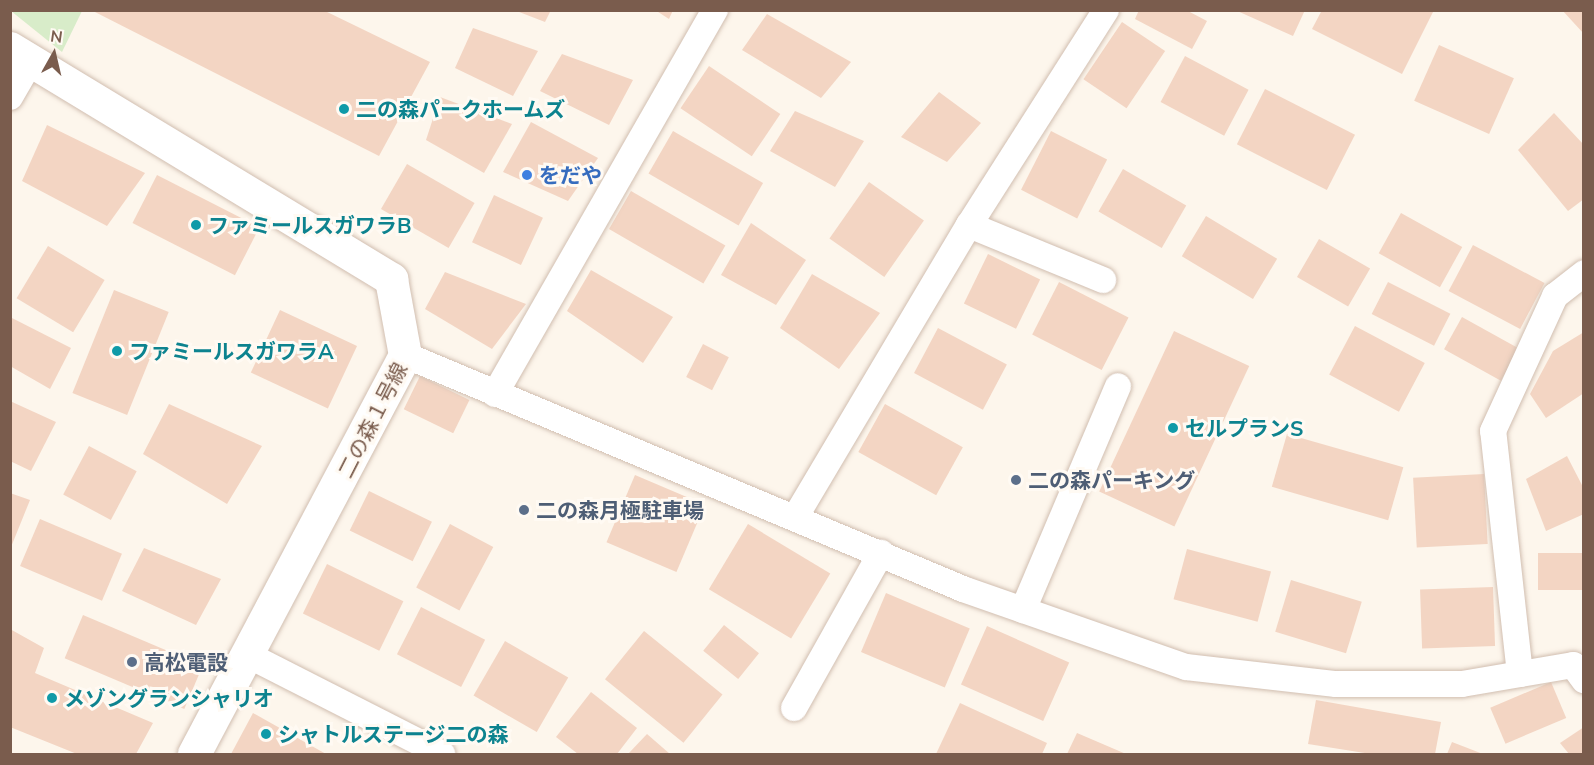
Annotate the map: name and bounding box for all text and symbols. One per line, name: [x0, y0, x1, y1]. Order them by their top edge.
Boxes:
north arrow: [24, 24, 84, 84]
text: N: [49, 25, 64, 47]
place label: 二の森パークホームズ: [356, 96, 566, 122]
marker: 二の森パークホームズ: [337, 102, 351, 116]
place label: をだや: [539, 162, 602, 188]
marker: をだや: [520, 168, 534, 182]
place label: ファミールスガワラB: [208, 212, 411, 238]
marker: ファミールスガワラB: [189, 218, 203, 232]
place label: ファミールスガワラA: [129, 338, 334, 364]
marker: ファミールスガワラA: [110, 344, 124, 358]
street label: 二の森１号線: [332, 358, 412, 482]
place label: セルプランS: [1185, 415, 1304, 441]
marker: セルプランS: [1166, 421, 1180, 435]
place label: 二の森パーキング: [1028, 467, 1196, 493]
marker: 二の森パーキング: [1009, 473, 1023, 487]
place label: 二の森月極駐車場: [536, 497, 704, 523]
marker: 二の森月極駐車場: [517, 503, 531, 517]
place label: 高松電設: [144, 649, 228, 675]
marker: 高松電設: [125, 655, 139, 669]
place label: メゾングランシャリオ: [64, 685, 274, 711]
marker: メゾングランシャリオ: [45, 691, 59, 705]
place label: シャトルステージ二の森: [278, 721, 509, 747]
marker: シャトルステージ二の森: [259, 727, 273, 741]

